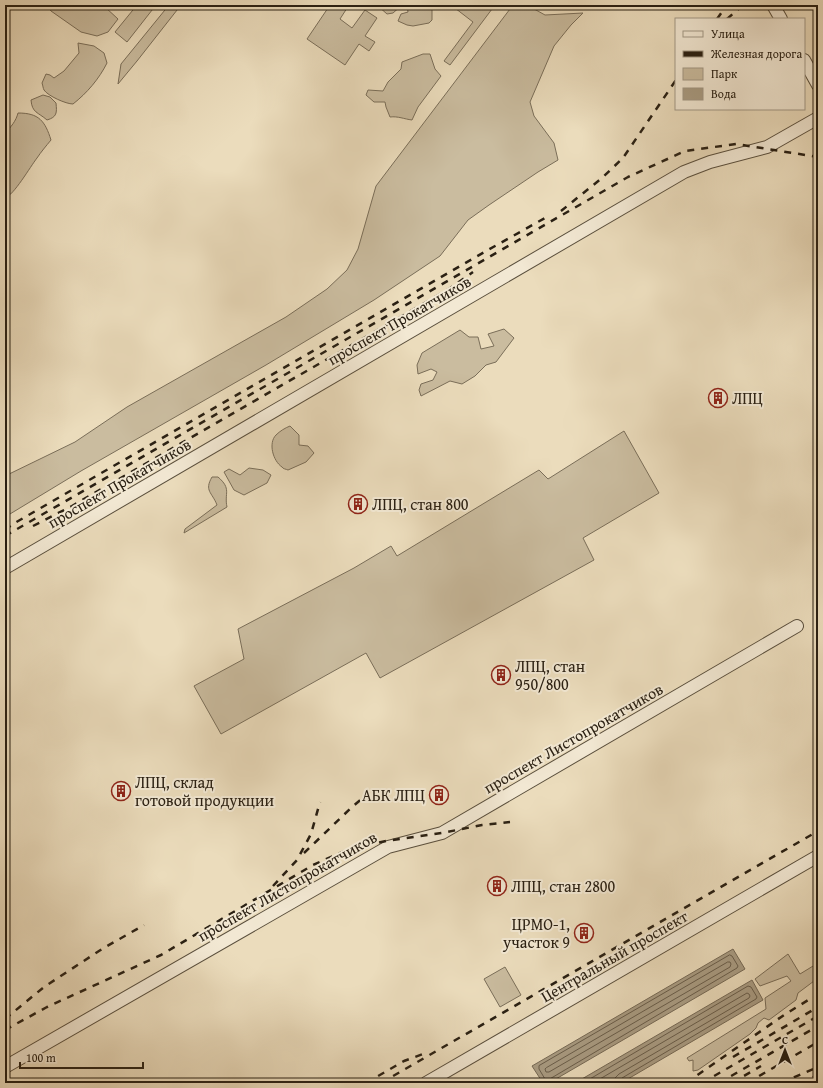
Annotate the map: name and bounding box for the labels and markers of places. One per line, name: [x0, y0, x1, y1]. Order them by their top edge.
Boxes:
place label: ЛПЦ: [732, 386, 763, 410]
building icon: ЛПЦ: [707, 387, 729, 409]
place label: ЛПЦ, стан 800: [372, 492, 469, 516]
building icon: ЛПЦ, стан 800: [347, 493, 369, 515]
place label: ЛПЦ, стан 950/800: [515, 654, 585, 696]
building icon: ЛПЦ, стан 950/800: [490, 664, 512, 686]
place label: ЛПЦ, склад готовой продукции: [135, 770, 274, 812]
building icon: ЛПЦ, склад готовой продукции: [110, 780, 132, 802]
place label: АБК ЛПЦ: [362, 783, 425, 807]
building icon: АБК ЛПЦ: [428, 784, 450, 806]
place label: ЛПЦ, стан 2800: [511, 874, 616, 898]
building icon: ЛПЦ, стан 2800: [486, 875, 508, 897]
place label: ЦРМО-1, участок 9: [502, 912, 570, 954]
building icon: ЦРМО-1, участок 9: [573, 922, 595, 944]

